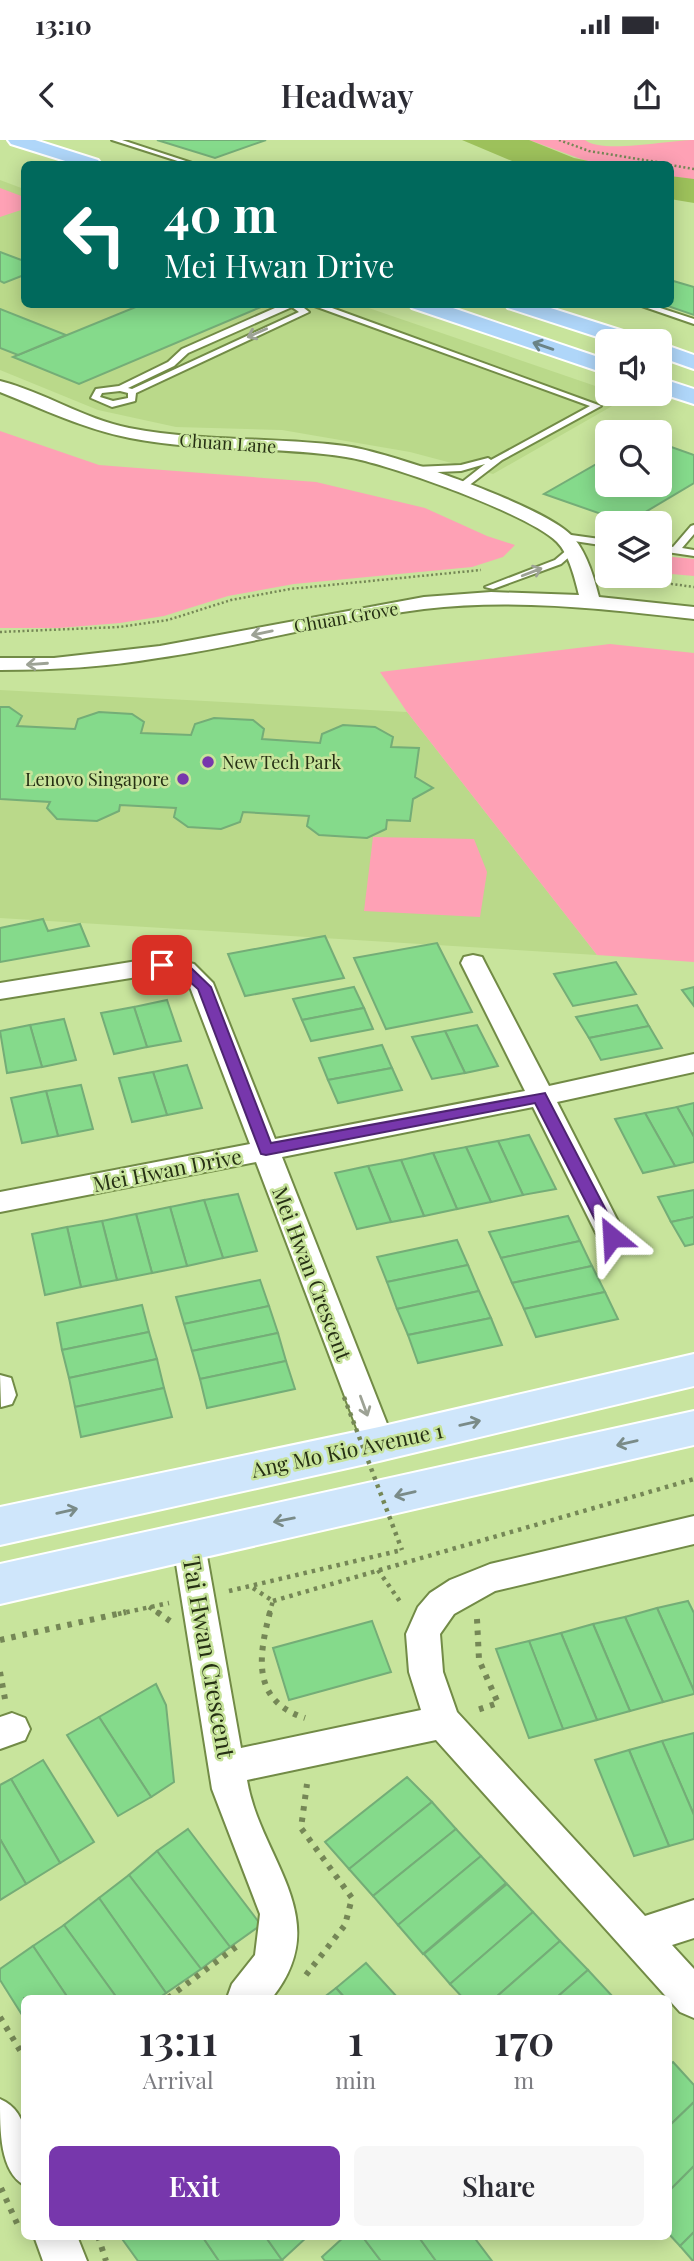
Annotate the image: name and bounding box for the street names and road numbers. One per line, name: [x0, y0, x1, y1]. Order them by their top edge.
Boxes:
street label: Chuan Lane: [179, 428, 277, 458]
street label: Chuan Grove: [292, 596, 400, 638]
street label: Mei Hwan Drive: [90, 1141, 244, 1197]
street label: Mei Hwan Crescent: [267, 1182, 359, 1364]
street label: Ang Mo Kio Avenue 1: [248, 1415, 445, 1483]
street label: Tai Hwan Crescent: [177, 1554, 244, 1761]

